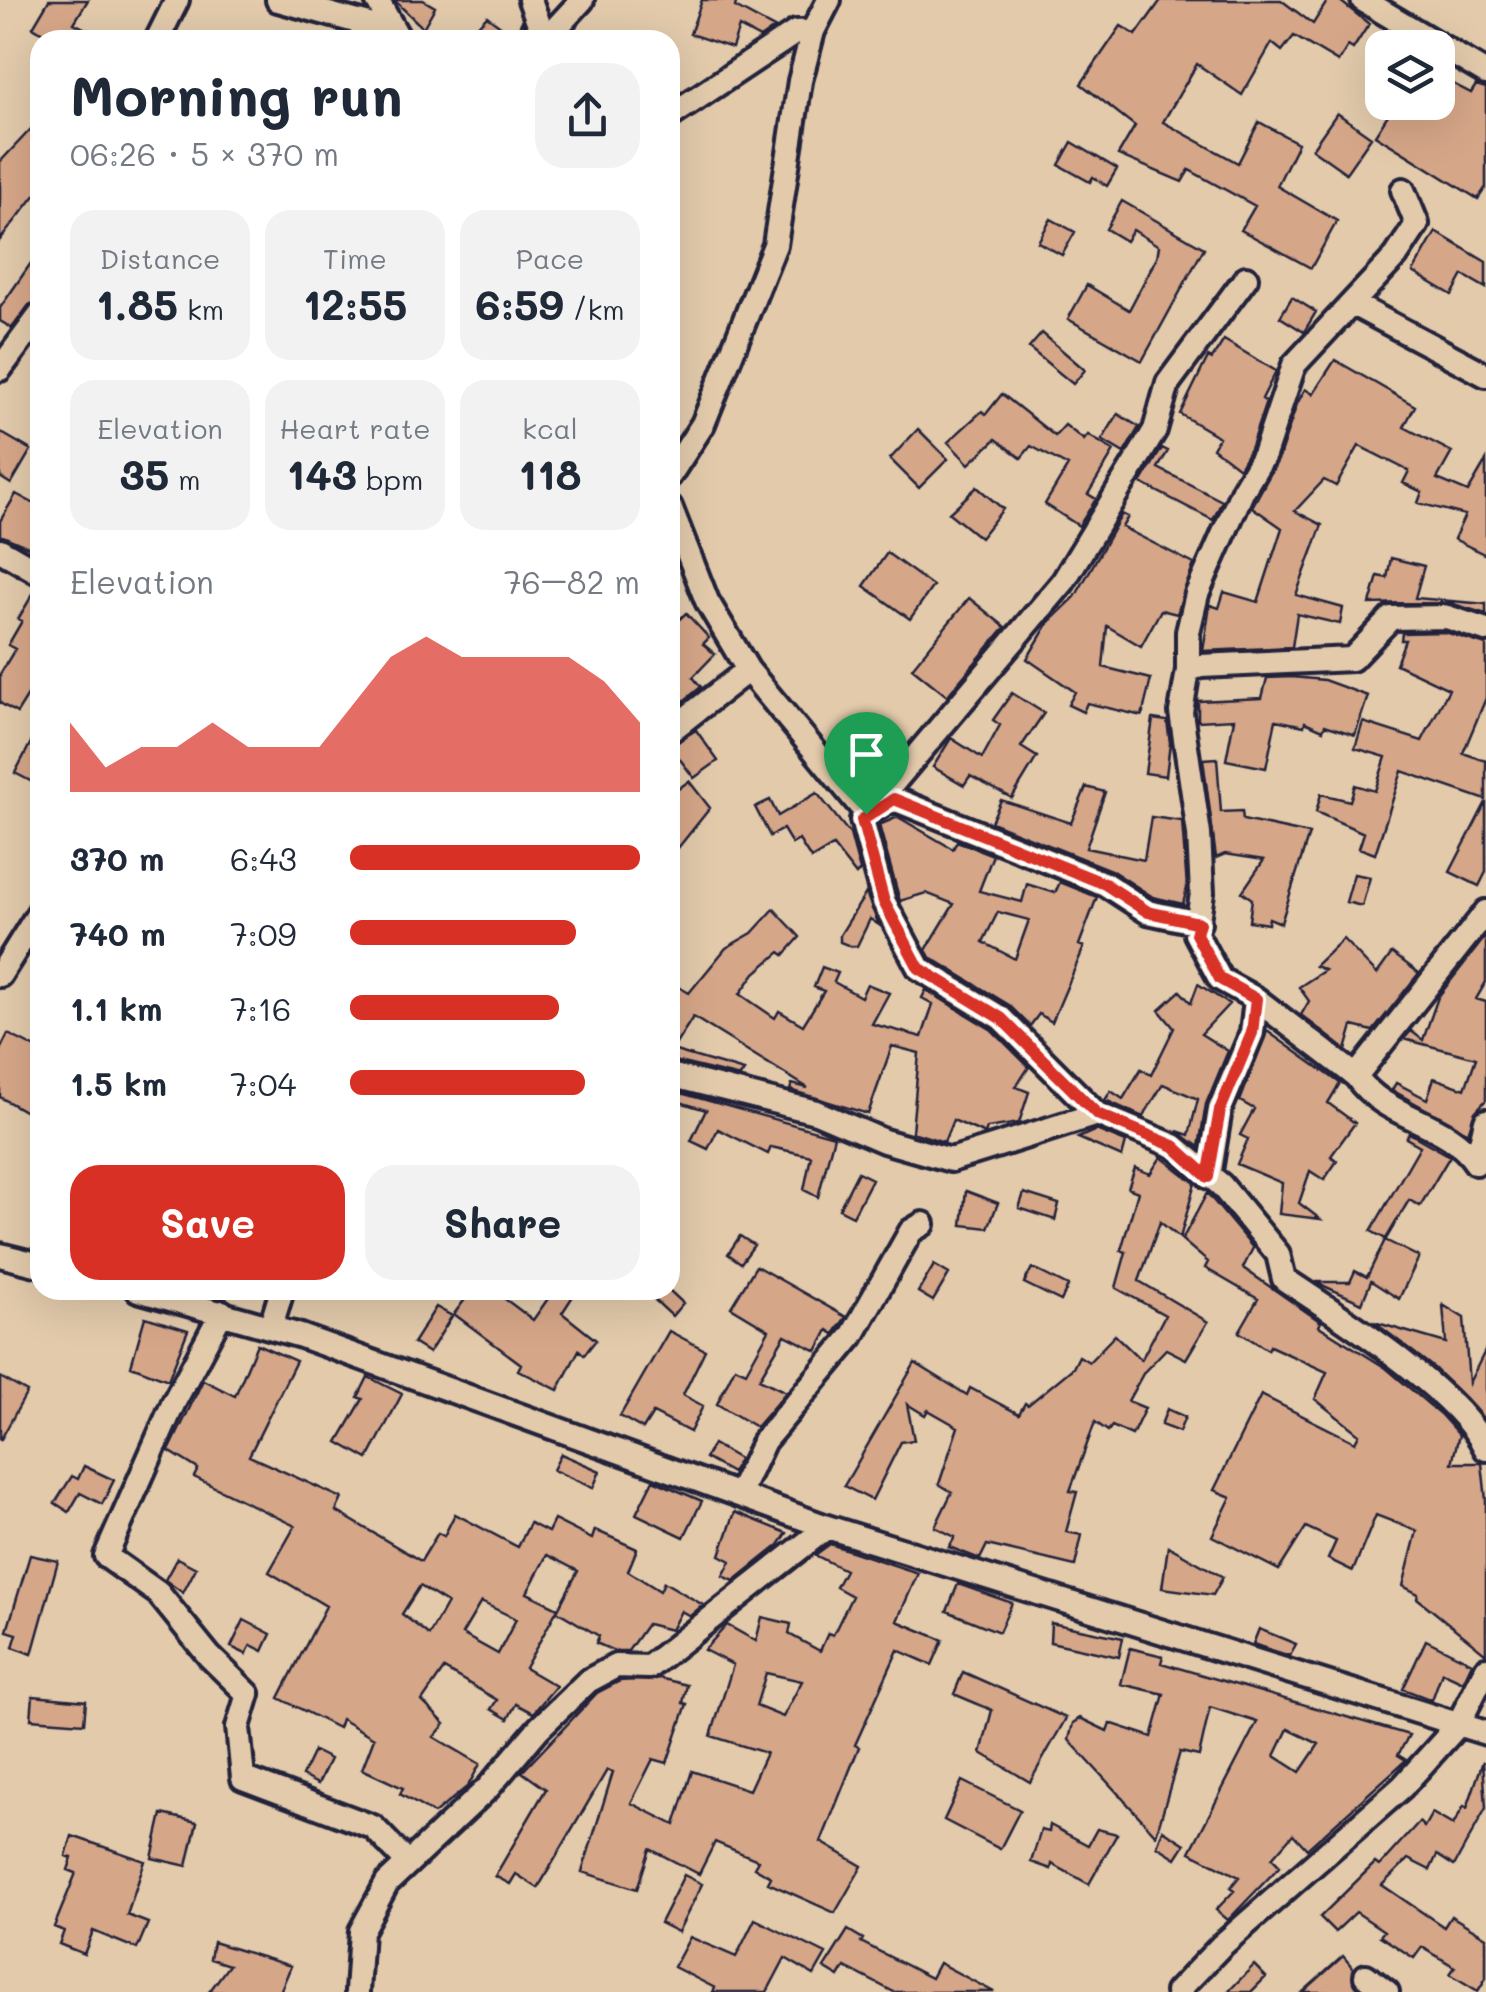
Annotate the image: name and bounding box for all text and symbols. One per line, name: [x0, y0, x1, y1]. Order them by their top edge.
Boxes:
map controls: [1365, 30, 1455, 120]
button: layers: [1365, 30, 1455, 120]
text: Morning run: [70, 58, 403, 130]
button: share: [535, 63, 640, 168]
text: 06:26 · 5 × 370 m: [70, 132, 339, 174]
text: Distance: [100, 240, 220, 276]
text: Time: [323, 240, 387, 276]
text: Pace: [516, 240, 584, 276]
text: 1.85: [96, 276, 178, 331]
text: 12:55: [303, 276, 407, 331]
text: 6:59: [475, 276, 564, 331]
text: km: [178, 291, 224, 327]
text: /km: [564, 291, 625, 327]
text: Elevation: [97, 410, 223, 446]
text: Heart rate: [279, 410, 431, 446]
text: kcal: [522, 410, 578, 446]
text: 35: [119, 446, 169, 501]
text: 143: [287, 446, 357, 501]
text: 118: [518, 446, 582, 501]
text: m: [169, 461, 201, 497]
text: bpm: [357, 461, 423, 497]
text: Elevation: [70, 560, 214, 602]
text: 76–82 m: [504, 560, 640, 602]
pin: [824, 712, 909, 815]
icon: arrive: [839, 727, 894, 782]
text: 370 m: [70, 837, 165, 879]
text: 6:43: [230, 837, 297, 879]
text: 740 m: [70, 912, 166, 954]
text: 7:09: [230, 912, 296, 954]
text: 1.1 km: [70, 987, 162, 1029]
text: 7:16: [230, 987, 291, 1029]
text: 1.5 km: [70, 1062, 167, 1104]
text: 7:04: [230, 1062, 296, 1104]
button: Save: [70, 1165, 345, 1280]
button: Share: [365, 1165, 640, 1280]

